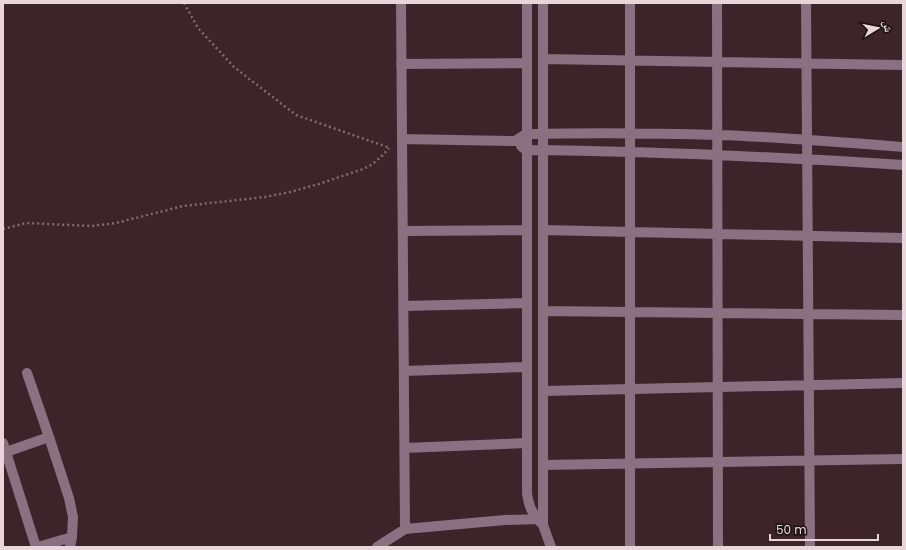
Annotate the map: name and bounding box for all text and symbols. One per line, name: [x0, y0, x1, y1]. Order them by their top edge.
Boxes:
north arrow: [858, 8, 898, 48]
text: ش: [879, 19, 897, 34]
scale bar: [770, 516, 878, 542]
text: 50 m: [776, 521, 807, 538]

